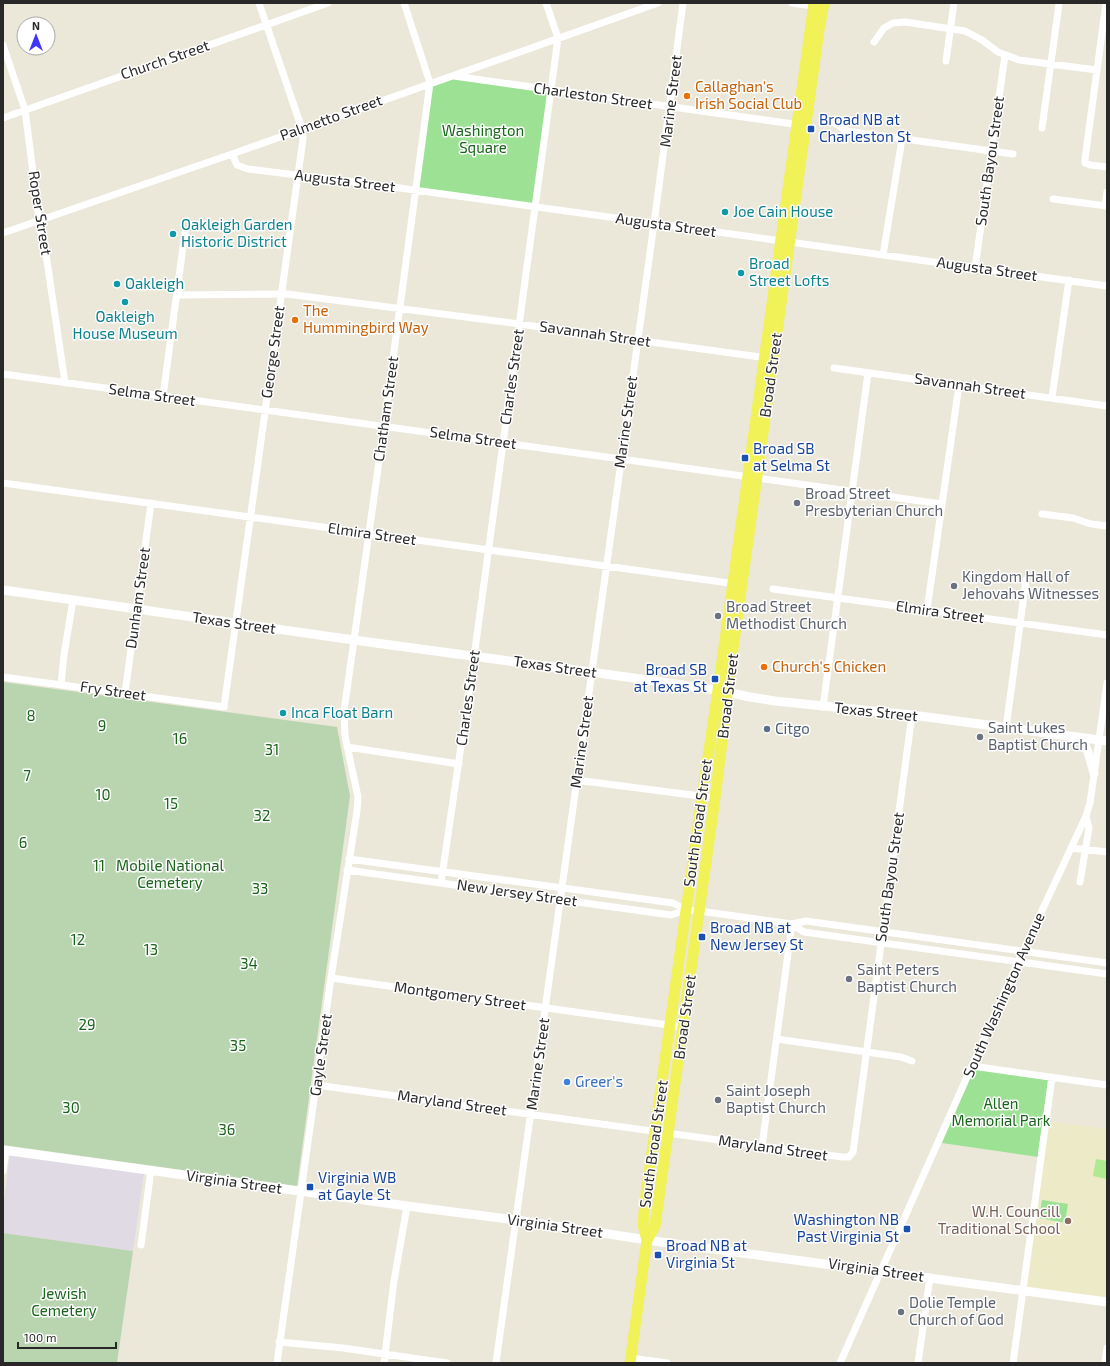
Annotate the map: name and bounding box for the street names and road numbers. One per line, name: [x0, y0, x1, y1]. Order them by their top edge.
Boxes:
street label: Church Street: [118, 35, 212, 83]
street label: Marine Street: [655, 53, 685, 148]
street label: Charleston Street: [533, 78, 654, 112]
street label: Palmetto Street: [277, 90, 385, 144]
street label: South Bayou Street: [971, 95, 1007, 227]
street label: Augusta Street: [294, 165, 397, 195]
street label: Roper Street: [25, 169, 57, 257]
street label: Augusta Street: [615, 208, 718, 240]
street label: Augusta Street: [936, 252, 1039, 284]
street label: George Street: [257, 304, 287, 399]
street label: Savannah Street: [538, 316, 652, 350]
street label: Charles Street: [495, 327, 527, 426]
street label: Broad Street: [755, 331, 785, 418]
street label: Chatham Street: [369, 355, 401, 463]
street label: Savannah Street: [913, 368, 1027, 402]
street label: Marine Street: [610, 374, 640, 469]
street label: Selma Street: [108, 379, 197, 409]
street label: Selma Street: [429, 422, 518, 452]
street label: Elmira Street: [327, 518, 418, 548]
street label: Dunham Street: [121, 546, 153, 650]
street label: Elmira Street: [895, 596, 986, 626]
street label: Texas Street: [191, 607, 277, 637]
street label: Charles Street: [451, 648, 483, 747]
street label: Texas Street: [512, 651, 598, 681]
street label: Broad Street: [713, 652, 741, 739]
street label: Fry Street: [79, 676, 148, 704]
street label: Marine Street: [566, 694, 596, 789]
street label: Texas Street: [833, 698, 919, 724]
street label: South Broad Street: [679, 758, 715, 888]
street label: South Bayou Street: [871, 811, 907, 943]
street label: New Jersey Street: [456, 875, 579, 909]
street label: South Washington Avenue: [959, 909, 1048, 1080]
street label: Broad Street: [669, 973, 699, 1060]
street label: Montgomery Street: [393, 977, 527, 1013]
street label: Gayle Street: [305, 1012, 335, 1097]
street label: Marine Street: [522, 1016, 552, 1111]
street label: South Broad Street: [635, 1079, 671, 1209]
street label: Maryland Street: [396, 1085, 508, 1119]
street label: Maryland Street: [717, 1130, 829, 1164]
street label: Virginia Street: [185, 1165, 283, 1197]
street label: Virginia Street: [506, 1209, 604, 1241]
street label: Virginia Street: [827, 1253, 925, 1285]

